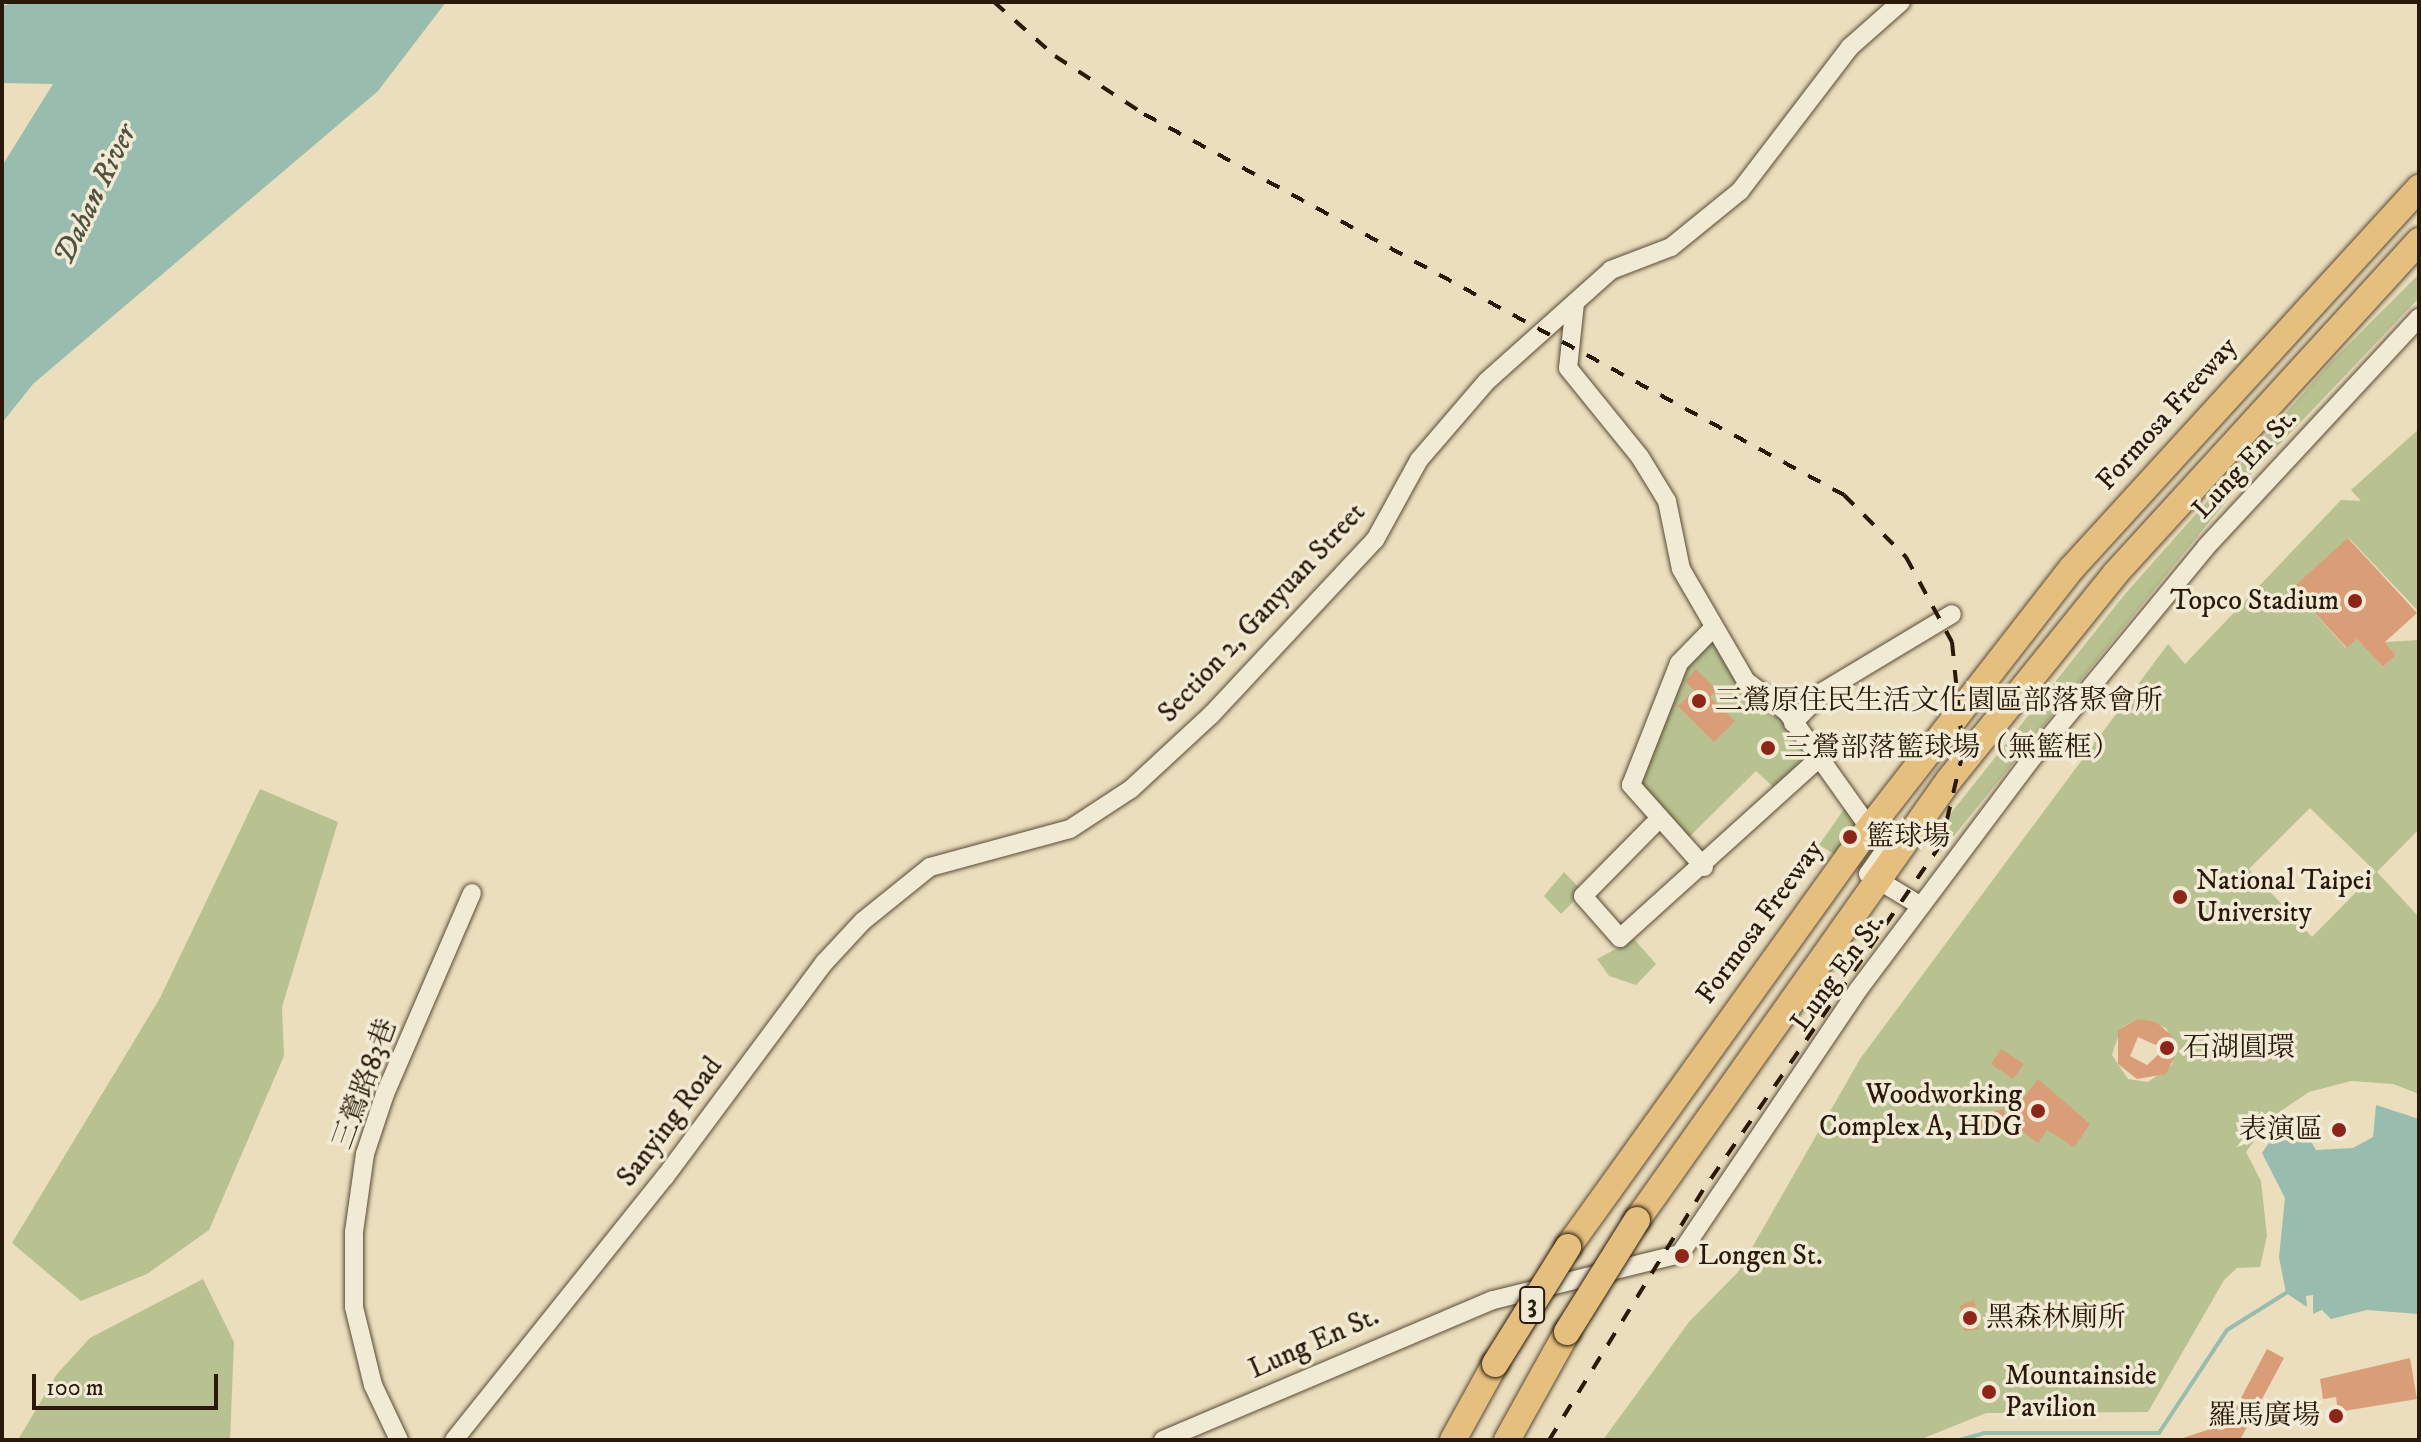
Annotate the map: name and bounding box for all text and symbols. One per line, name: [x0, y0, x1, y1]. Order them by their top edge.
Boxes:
water label: Dahan River: [47, 119, 145, 271]
street label: Formosa Freeway: [2090, 331, 2244, 497]
street label: Lung En St.: [2185, 402, 2305, 526]
street label: Section 2, Ganyuan Street: [1152, 496, 1372, 730]
place label: Topco Stadium: [2170, 584, 2339, 618]
marker: Topco Stadium: [2346, 592, 2364, 610]
place label: 三鶯原住民生活文化園區部落聚會所: [1715, 684, 2163, 718]
marker: 三鶯原住民生活文化園區部落聚會所: [1690, 692, 1708, 710]
place label: 三鶯部落籃球場（無籃框）: [1784, 731, 2120, 765]
marker: 三鶯部落籃球場（無籃框）: [1759, 739, 1777, 757]
place label: 籃球場: [1866, 820, 1950, 854]
marker: 籃球場: [1841, 828, 1859, 846]
street label: Formosa Freeway: [1689, 834, 1831, 1010]
place label: National Taipei University: [2196, 864, 2372, 930]
marker: National Taipei University: [2171, 888, 2189, 906]
street label: Lung En St.: [1784, 906, 1892, 1038]
street label: 三鶯路83巷: [326, 1014, 404, 1154]
place label: 石湖圓環: [2183, 1031, 2295, 1065]
marker: 石湖圓環: [2158, 1039, 2176, 1057]
street label: Sanying Road: [610, 1050, 730, 1194]
place label: Woodworking Complex A, HDG: [1819, 1078, 2022, 1144]
marker: Woodworking Complex A, HDG: [2029, 1102, 2047, 1120]
place label: 表演區: [2239, 1113, 2323, 1147]
marker: 表演區: [2330, 1121, 2348, 1139]
place label: Longen St.: [1698, 1239, 1823, 1273]
marker: Longen St.: [1673, 1247, 1691, 1265]
road number: 3: [1518, 1283, 1546, 1327]
street label: Lung En St.: [1244, 1299, 1384, 1387]
place label: 黑森林廁所: [1986, 1301, 2126, 1335]
marker: 黑森林廁所: [1961, 1309, 1979, 1327]
scale bar: [36, 1358, 222, 1408]
place label: Mountainside Pavilion: [2005, 1359, 2157, 1425]
text: 100 m: [46, 1373, 104, 1403]
marker: Mountainside Pavilion: [1980, 1383, 1998, 1401]
place label: 羅馬廣場: [2208, 1399, 2320, 1433]
marker: 羅馬廣場: [2327, 1407, 2345, 1425]

